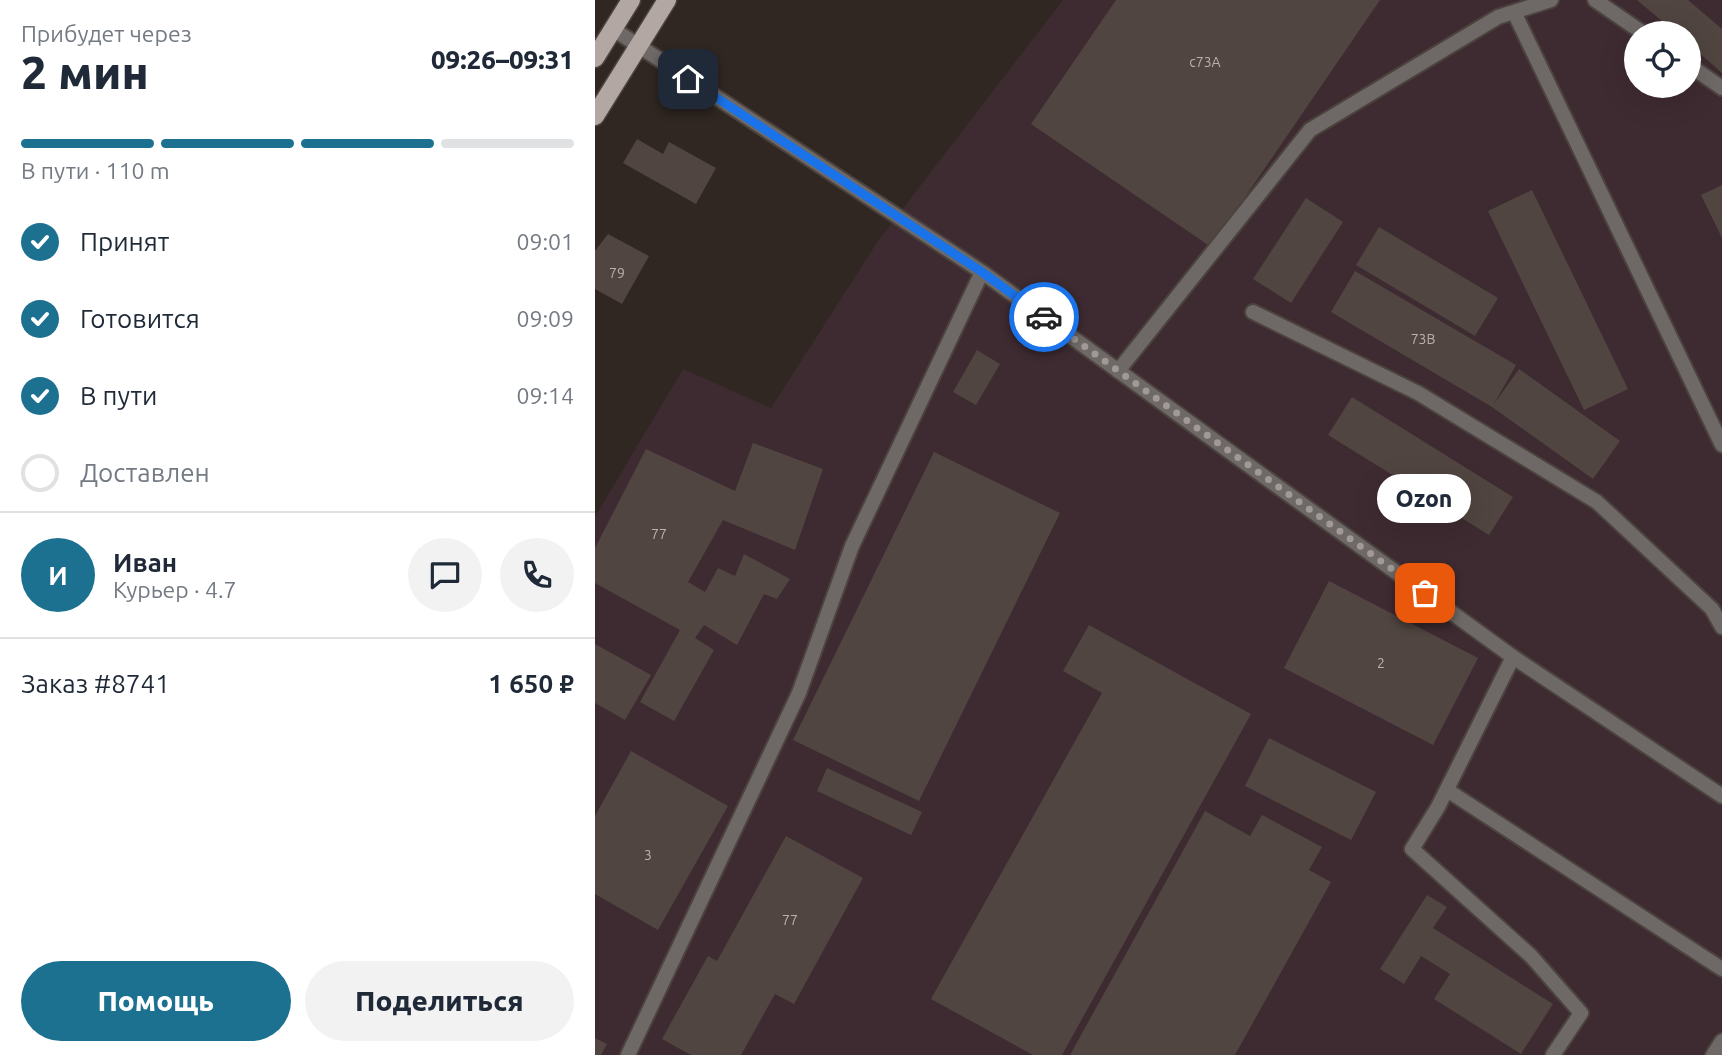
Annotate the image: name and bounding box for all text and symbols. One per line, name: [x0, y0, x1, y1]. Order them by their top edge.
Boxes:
text: Прибудет через: [21, 21, 192, 46]
map controls: [1624, 21, 1701, 98]
button: locate: [1624, 21, 1701, 98]
text: 09:26–09:31: [431, 45, 574, 74]
text: 2 мин: [21, 46, 149, 98]
pin: [658, 49, 718, 109]
house number: с73А: [1189, 54, 1221, 70]
icon: home: [669, 60, 707, 98]
text: В пути · 110 m: [21, 158, 170, 183]
icon: check: [21, 223, 59, 261]
text: Принят: [80, 227, 169, 256]
text: 09:01: [516, 229, 574, 254]
house number: 79: [609, 265, 625, 281]
courier: [1009, 282, 1079, 352]
icon: car: [1025, 298, 1063, 336]
icon: check: [21, 300, 59, 338]
text: Готовится: [80, 304, 200, 333]
text: 09:09: [516, 306, 574, 331]
house number: 73В: [1411, 331, 1435, 347]
icon: check: [21, 377, 59, 415]
text: В пути: [80, 381, 157, 410]
text: 09:14: [516, 383, 574, 408]
text: Доставлен: [80, 458, 210, 487]
callout: Ozon: [1378, 474, 1472, 523]
text: Ozon: [1396, 486, 1452, 511]
house number: 77: [651, 526, 667, 542]
button: chat: [408, 538, 482, 612]
button: phone: [500, 538, 574, 612]
text: Иван: [113, 548, 177, 577]
text: И: [48, 561, 68, 590]
pin: [1395, 563, 1455, 623]
icon: bag: [1406, 574, 1444, 612]
text: Курьер · 4.7: [113, 577, 237, 602]
house number: 2: [1377, 655, 1385, 671]
text: Заказ #8741: [21, 669, 170, 698]
text: 1 650 ₽: [488, 669, 574, 698]
house number: 3: [644, 847, 652, 863]
house number: 77: [782, 912, 798, 928]
button: Помощь: [21, 961, 291, 1041]
button: Поделиться: [305, 961, 574, 1041]

